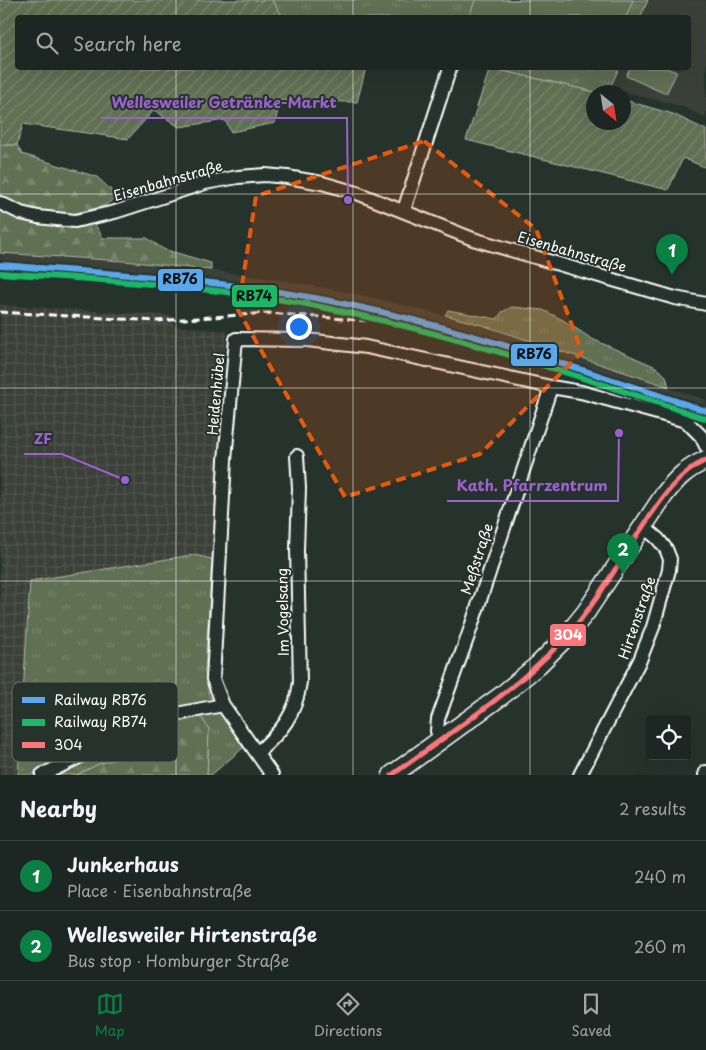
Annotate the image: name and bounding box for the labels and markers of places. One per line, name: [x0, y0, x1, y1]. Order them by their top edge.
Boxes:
callout: Wellesweiler Getränke-Markt: [101, 88, 347, 118]
pin: 1: [656, 234, 688, 275]
callout: ZF: [24, 424, 62, 454]
callout: Kath. Pfarrzentrum: [447, 471, 618, 501]
pin: 2: [607, 533, 639, 574]

